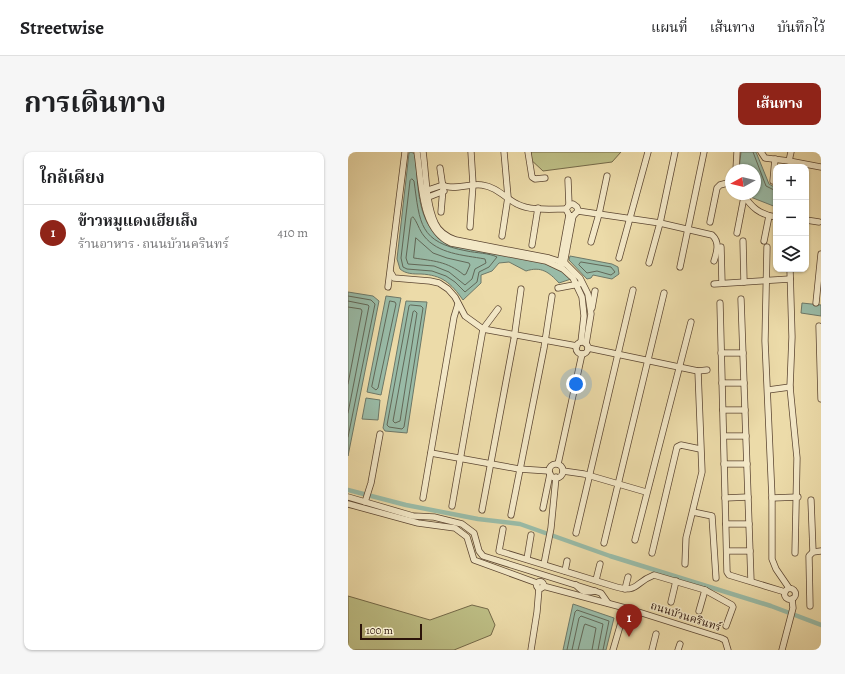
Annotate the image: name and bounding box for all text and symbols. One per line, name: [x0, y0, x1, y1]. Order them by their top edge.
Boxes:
text: Streetwise: [20, 15, 104, 41]
text: แผนที่: [651, 18, 688, 37]
text: เส้นทาง: [710, 18, 755, 37]
text: บันทึกไว้: [777, 18, 825, 37]
button: เส้นทาง: [738, 83, 821, 125]
text: การเดินทาง: [24, 84, 166, 122]
north arrow: [725, 164, 761, 200]
map controls: [773, 164, 809, 272]
button: +: [773, 164, 809, 200]
text: ใกล้เคียง: [40, 166, 105, 189]
button: −: [773, 200, 809, 236]
text: ข้าวหมูแดงเฮียเส็ง: [78, 211, 198, 231]
text: 1: [51, 224, 55, 241]
text: 410 m: [277, 224, 308, 241]
text: ร้านอาหาร · ถนนบัวนครินทร์: [78, 235, 229, 252]
button: layers: [773, 236, 809, 272]
your location: [566, 374, 586, 394]
street label: ถนนบัวนครินทร์: [649, 598, 724, 635]
pin: 1: [616, 604, 642, 637]
scale bar: [360, 622, 422, 641]
text: 100 m: [366, 623, 393, 638]

